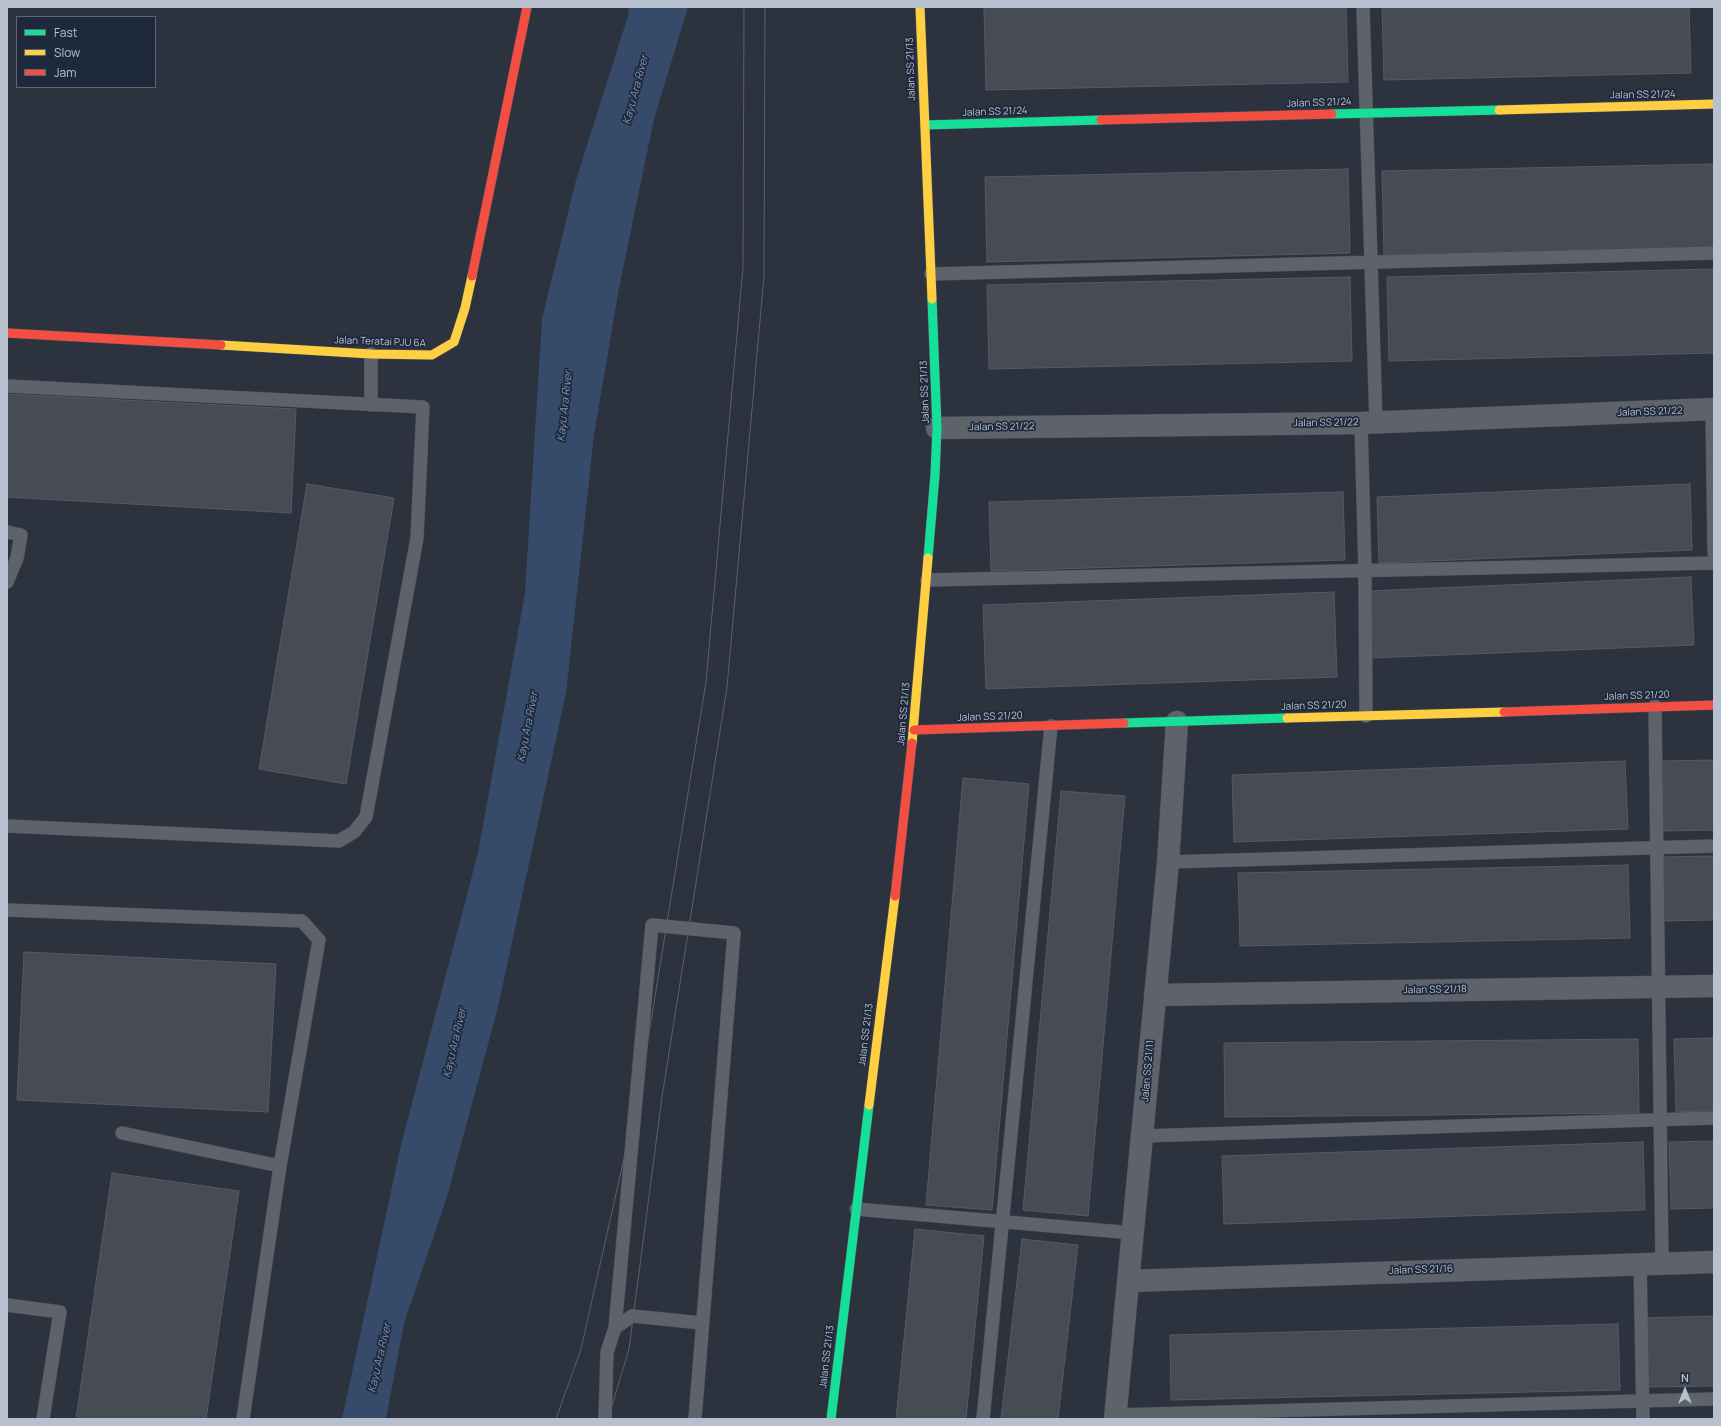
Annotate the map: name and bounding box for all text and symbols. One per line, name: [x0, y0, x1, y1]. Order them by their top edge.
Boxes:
legend: [16, 16, 156, 88]
text: Fast: [54, 24, 78, 41]
street label: Jalan SS 21/13: [904, 37, 918, 101]
text: Slow: [54, 44, 80, 61]
water label: Kayu Ara River: [620, 54, 652, 126]
text: Jam: [54, 64, 76, 81]
street label: Jalan SS 21/24: [1610, 88, 1676, 102]
street label: Jalan SS 21/24: [1286, 96, 1352, 110]
street label: Jalan SS 21/24: [962, 105, 1028, 119]
street label: Jalan Teratai PJU 6A: [334, 334, 426, 350]
street label: Jalan SS 21/13: [918, 360, 932, 424]
water label: Kayu Ara River: [555, 370, 575, 442]
street label: Jalan SS 21/22: [1617, 405, 1683, 419]
street label: Jalan SS 21/22: [1293, 416, 1359, 430]
street label: Jalan SS 21/22: [969, 420, 1035, 434]
street label: Jalan SS 21/13: [895, 682, 913, 746]
street label: Jalan SS 21/20: [1604, 689, 1670, 703]
water label: Kayu Ara River: [515, 691, 541, 763]
street label: Jalan SS 21/20: [1281, 699, 1347, 713]
street label: Jalan SS 21/20: [957, 710, 1023, 724]
street label: Jalan SS 21/18: [1403, 983, 1467, 997]
street label: Jalan SS 21/13: [856, 1003, 876, 1067]
water label: Kayu Ara River: [441, 1007, 469, 1079]
street label: Jalan SS 21/11: [1139, 1040, 1157, 1102]
street label: Jalan SS 21/16: [1389, 1263, 1453, 1277]
water label: Kayu Ara River: [366, 1322, 394, 1394]
street label: Jalan SS 21/13: [817, 1325, 837, 1389]
north arrow: [1665, 1370, 1705, 1410]
text: N: [1681, 1370, 1689, 1385]

